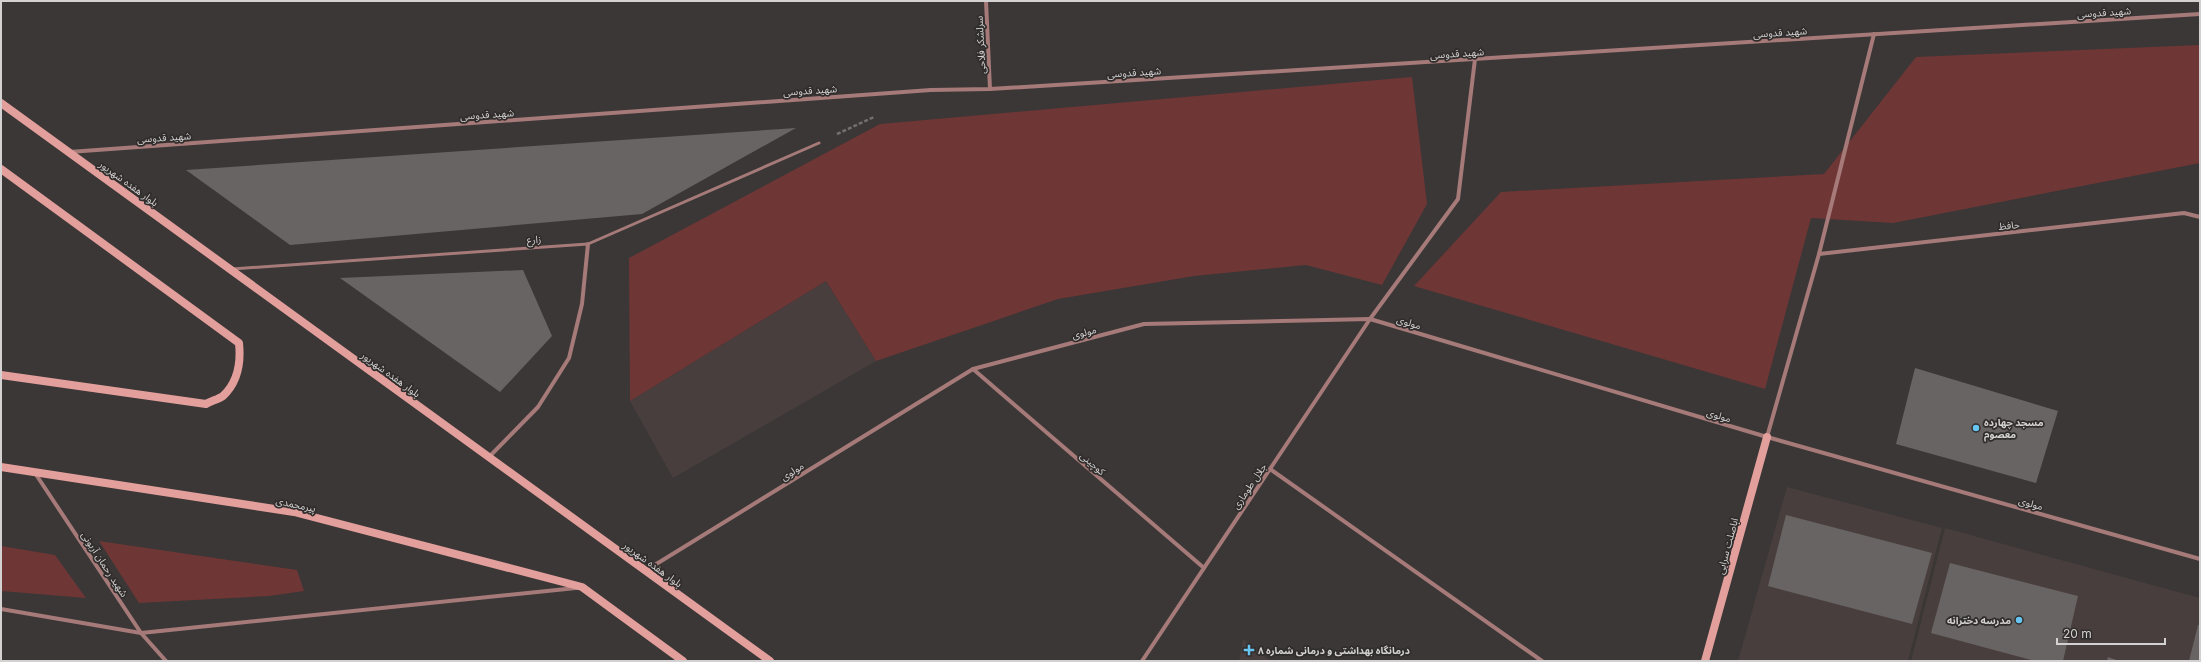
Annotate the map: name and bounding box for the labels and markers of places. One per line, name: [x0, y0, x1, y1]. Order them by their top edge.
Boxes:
place label: مسجد چهارده معصوم: [1984, 416, 2044, 442]
marker: مسجد چهارده معصوم: [1971, 423, 1981, 433]
place label: مدرسه دخترانه: [1947, 614, 2011, 627]
marker: مدرسه دخترانه: [2014, 615, 2024, 625]
marker: درمانگاه بهداشتی و درمانی شماره ۸: [1243, 644, 1255, 656]
place label: درمانگاه بهداشتی و درمانی شماره ۸: [1258, 644, 1410, 657]

